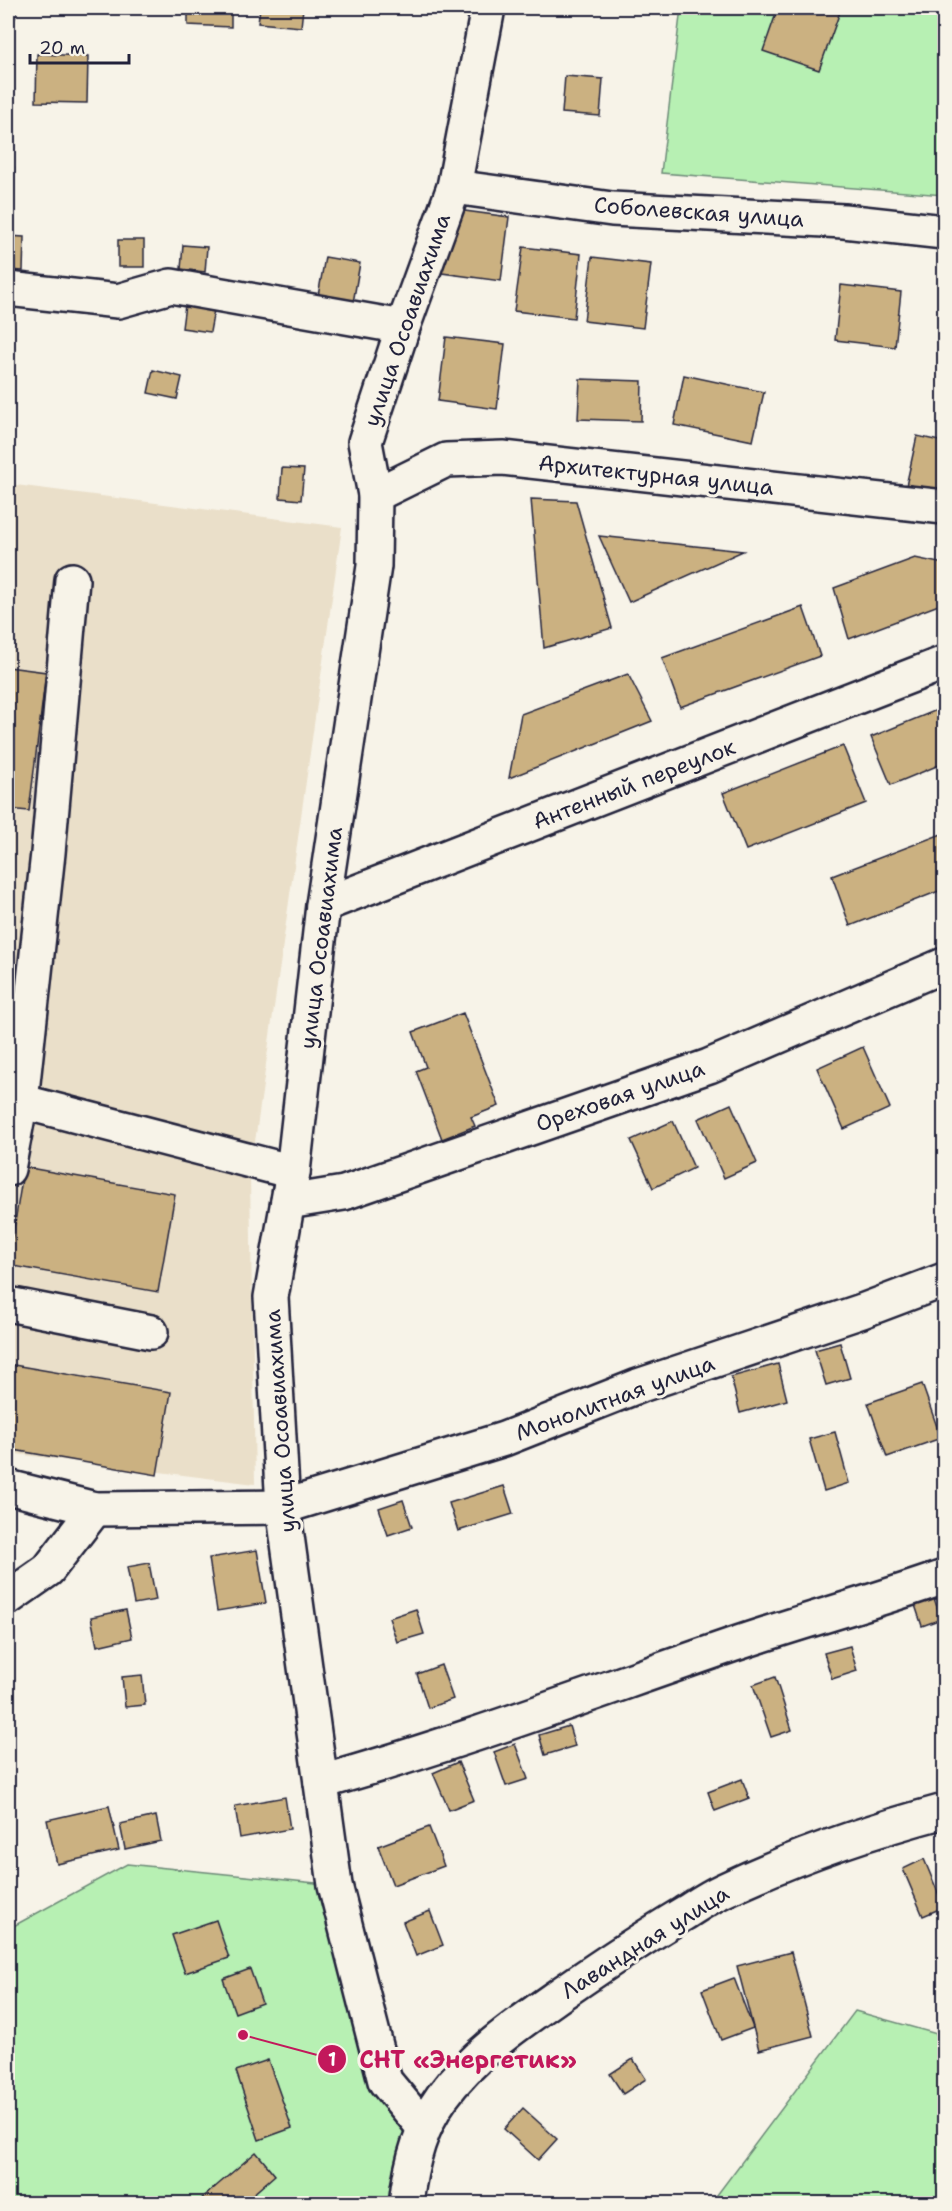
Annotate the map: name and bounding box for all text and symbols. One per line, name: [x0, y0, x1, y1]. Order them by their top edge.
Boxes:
scale bar: [30, 27, 129, 65]
text: 20 m: [39, 36, 85, 60]
street label: Соболевская улица: [593, 190, 805, 234]
street label: улица Осоавиахима: [357, 209, 457, 430]
street label: Архитектурная улица: [537, 448, 775, 502]
street label: Антенный переулок: [529, 732, 740, 836]
street label: улица Осоавиахима: [293, 825, 349, 1051]
street label: Ореховая улица: [532, 1053, 708, 1138]
street label: улица Осоавиахима: [258, 1308, 302, 1534]
street label: Монолитная улица: [511, 1348, 719, 1448]
street label: Лавандная улица: [556, 1879, 735, 2005]
callout: СНТ «Энергетик»: [317, 2038, 589, 2080]
text: СНТ «Энергетик»: [359, 2044, 577, 2076]
text: 1: [328, 2048, 336, 2072]

